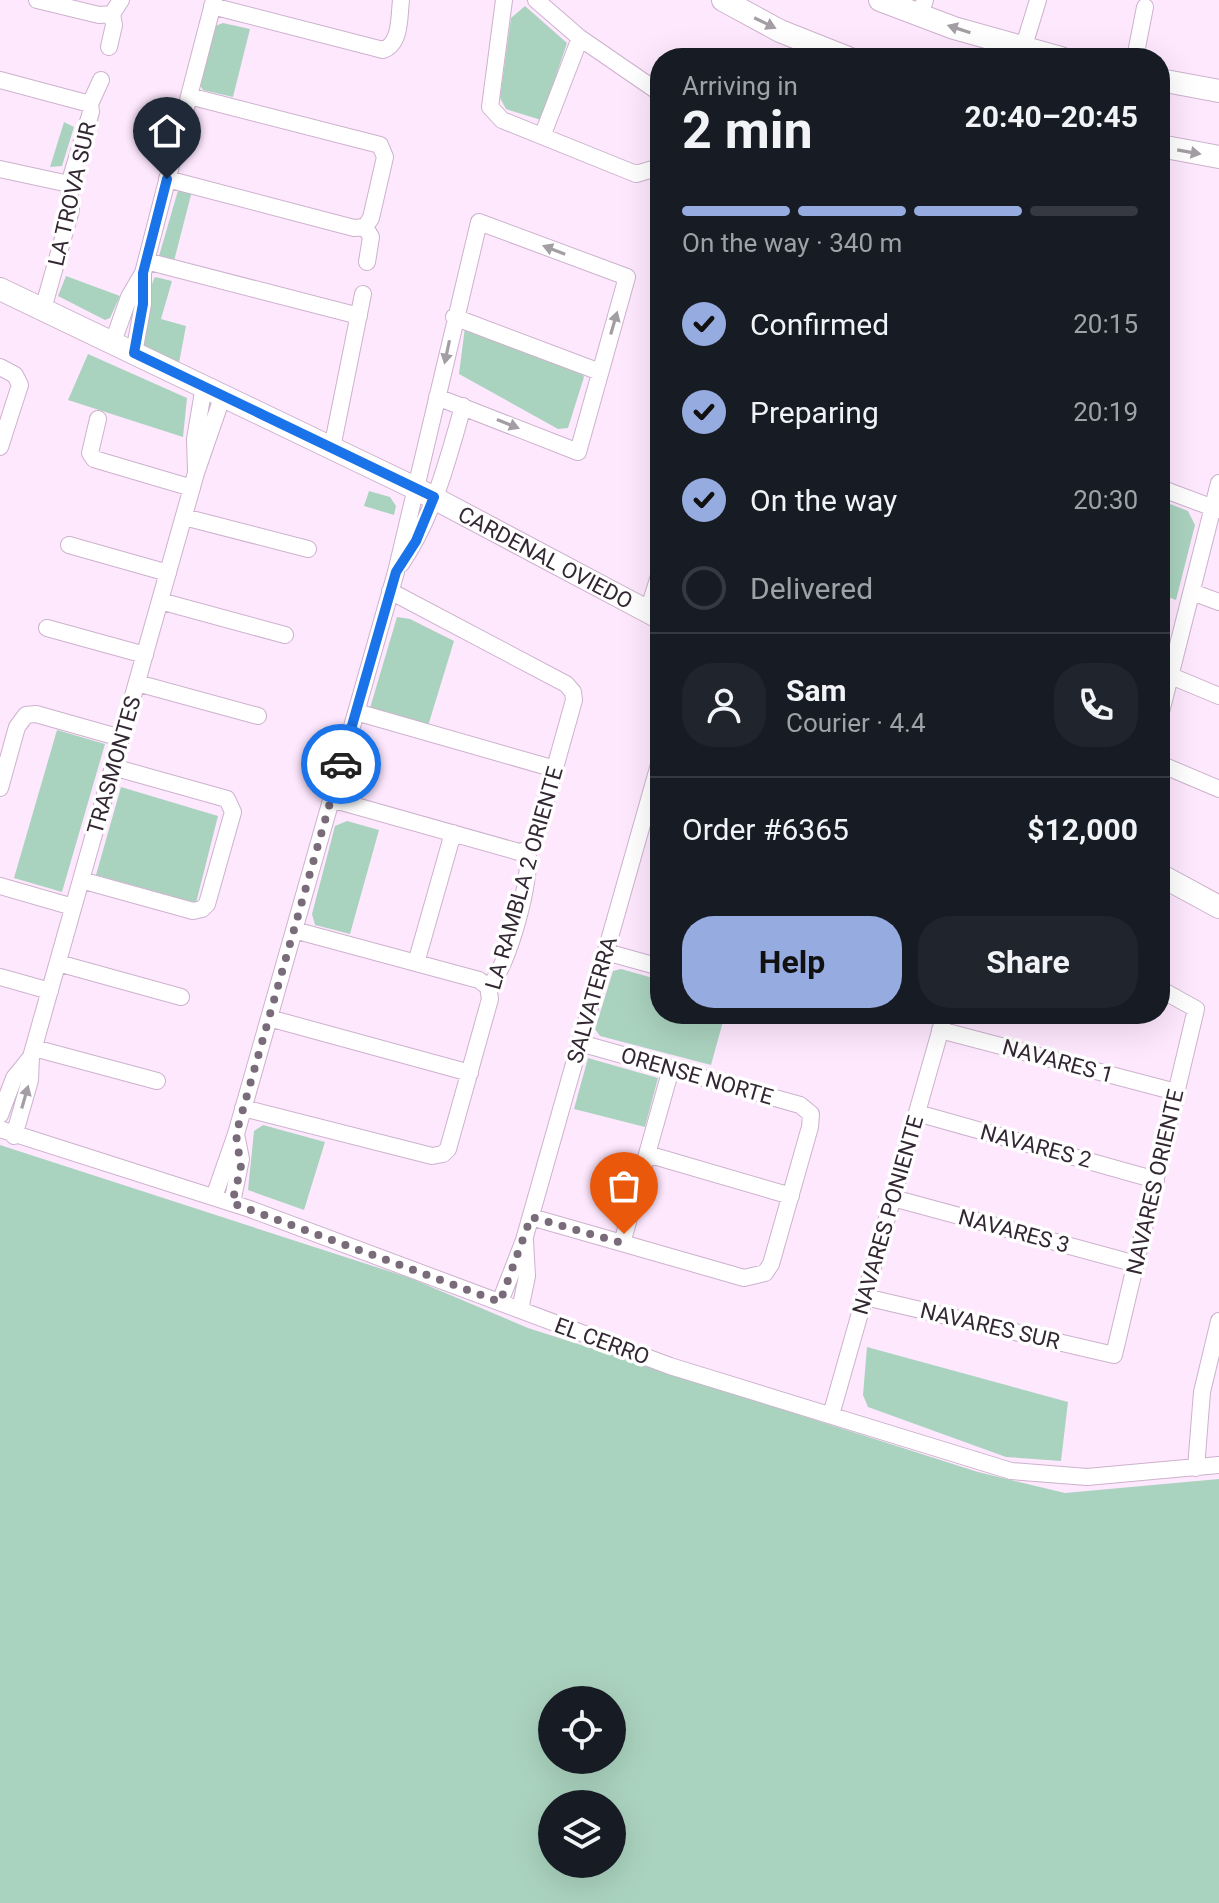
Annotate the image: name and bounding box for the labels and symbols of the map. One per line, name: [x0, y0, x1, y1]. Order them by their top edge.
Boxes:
one-way arrow: [754, 17, 777, 30]
one-way arrow: [947, 23, 971, 35]
pin: [133, 97, 201, 179]
street label: LA TROVA SUR: [43, 119, 101, 268]
one-way arrow: [1177, 146, 1202, 159]
one-way arrow: [542, 243, 566, 256]
one-way arrow: [608, 311, 621, 335]
one-way arrow: [440, 340, 453, 365]
one-way arrow: [496, 417, 520, 430]
street label: CARDENAL OVIEDO: [454, 501, 637, 614]
street label: TRASMONTES: [82, 693, 146, 837]
courier: [301, 724, 381, 804]
street label: LA RAMBLA 2 ORIENTE: [480, 764, 568, 992]
street label: SALVATERRA: [562, 933, 622, 1066]
street label: NAVARES 1: [1000, 1034, 1116, 1088]
street label: ORENSE NORTE: [618, 1042, 776, 1110]
one-way arrow: [19, 1084, 32, 1108]
street label: NAVARES ORIENTE: [1121, 1087, 1189, 1277]
street label: NAVARES PONIENTE: [848, 1113, 928, 1317]
street label: NAVARES 2: [978, 1119, 1094, 1173]
pin: [590, 1152, 658, 1234]
street label: NAVARES 3: [956, 1204, 1072, 1258]
street label: NAVARES SUR: [918, 1298, 1063, 1354]
street label: EL CERRO: [551, 1312, 653, 1370]

